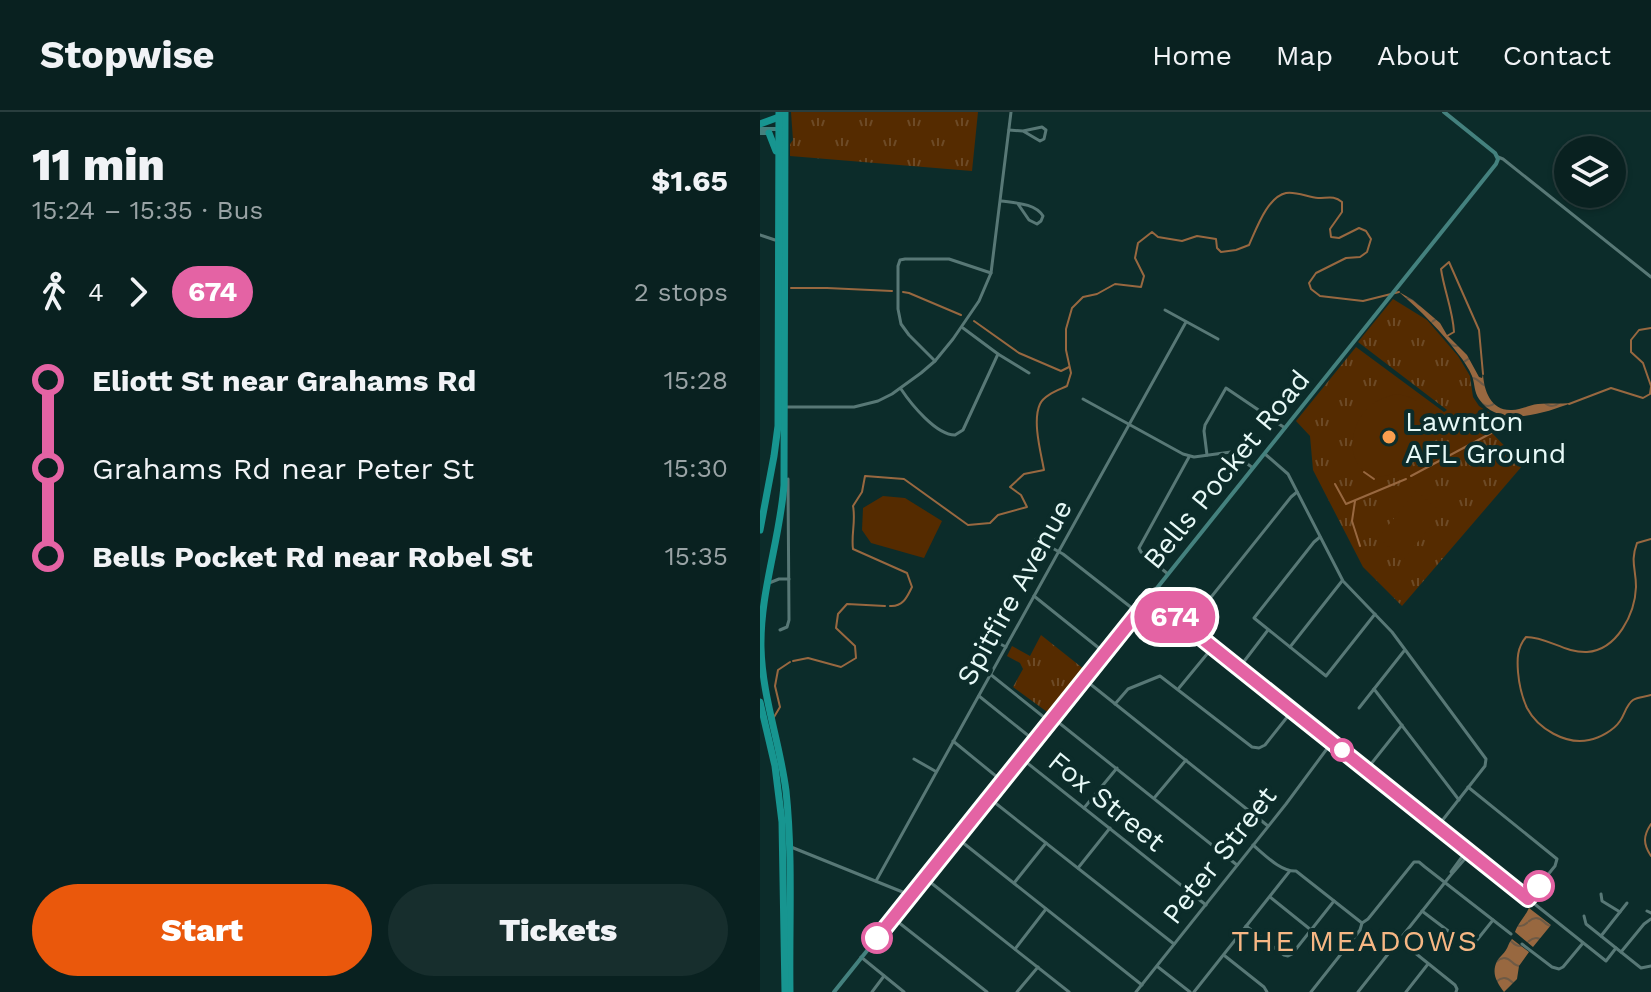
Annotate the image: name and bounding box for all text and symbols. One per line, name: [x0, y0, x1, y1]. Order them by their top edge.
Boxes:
text: Stopwise: [40, 33, 215, 77]
text: Home: [1152, 39, 1232, 72]
text: Map: [1276, 39, 1333, 72]
text: About: [1377, 39, 1459, 72]
text: Contact: [1503, 39, 1611, 72]
map controls: [1554, 136, 1626, 208]
button: layers: [1554, 136, 1626, 208]
text: 11 min: [32, 139, 165, 191]
text: $1.65: [651, 163, 728, 198]
text: 15:24 – 15:35 · Bus: [32, 195, 263, 225]
icon: walk: [32, 270, 76, 314]
icon: forward: [116, 270, 160, 314]
text: 674: [188, 275, 237, 308]
text: 4: [88, 277, 104, 307]
text: 2 stops: [634, 277, 728, 307]
text: Eliott St near Grahams Rd: [92, 363, 476, 398]
street label: Bells Pocket Road: [1136, 363, 1317, 575]
text: 15:28: [664, 365, 728, 395]
place label: Lawnton AFL Ground: [1405, 405, 1566, 470]
marker: Lawnton AFL Ground: [1380, 428, 1398, 446]
text: Grahams Rd near Peter St: [92, 451, 474, 486]
text: 15:30: [664, 453, 728, 483]
street label: Spitfire Avenue: [950, 494, 1079, 691]
text: Bells Pocket Rd near Robel St: [92, 539, 533, 574]
text: 15:35: [665, 541, 728, 571]
line badge: 674: [1129, 591, 1221, 643]
text: 674: [1150, 600, 1200, 633]
unlabelled marker: [1331, 739, 1353, 761]
street label: Fox Street: [1042, 745, 1172, 858]
street label: Peter Street: [1156, 780, 1283, 931]
unlabelled marker: [1524, 871, 1554, 901]
button: Start: [32, 884, 372, 976]
button: Tickets: [388, 884, 728, 976]
unlabelled marker: [862, 923, 892, 953]
district label: THE MEADOWS: [1231, 923, 1479, 958]

